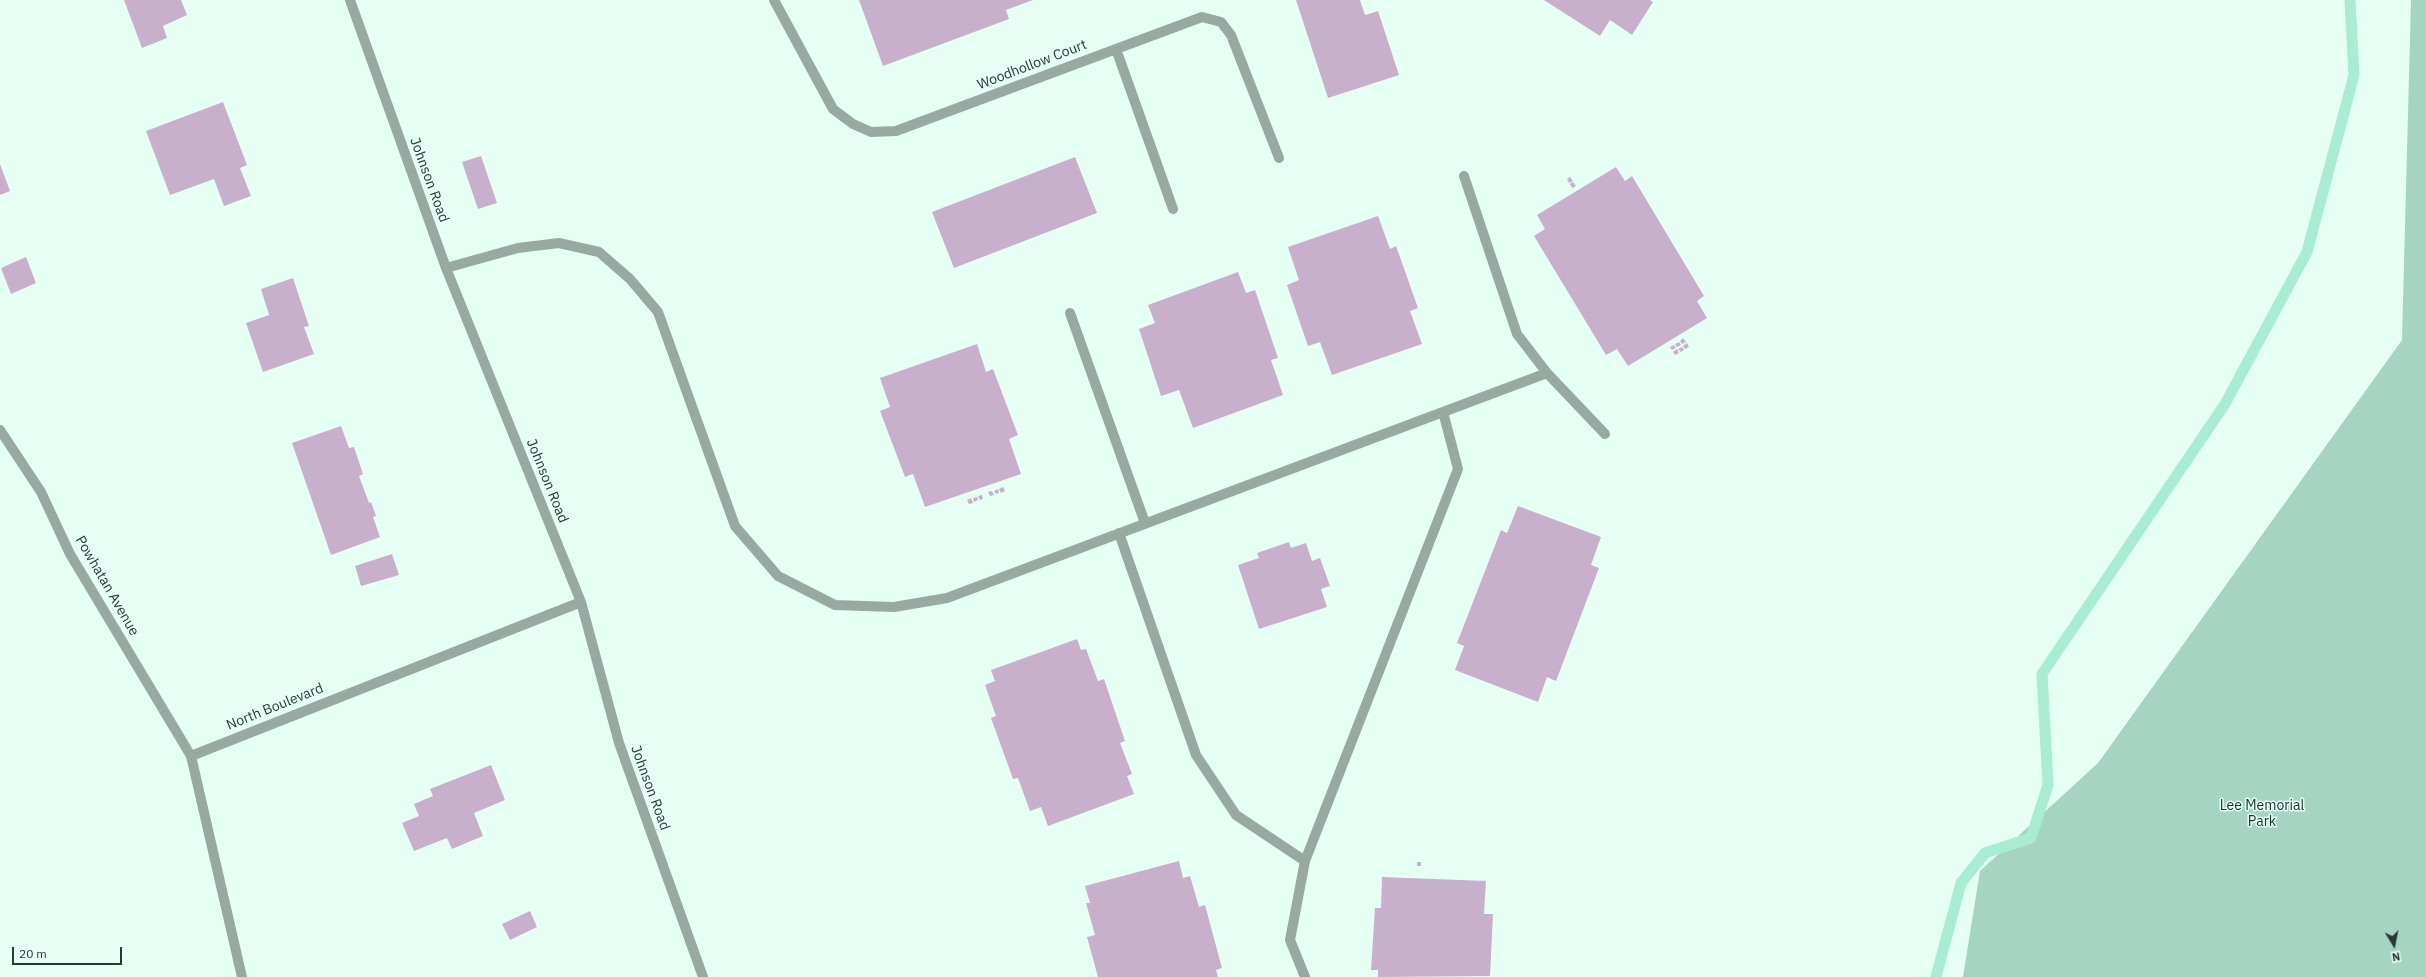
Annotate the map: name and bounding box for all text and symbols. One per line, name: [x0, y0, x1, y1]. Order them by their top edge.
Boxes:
street label: Woodhollow Court: [975, 36, 1089, 94]
street label: Johnson Road: [406, 135, 452, 225]
street label: Johnson Road: [523, 437, 571, 525]
street label: Powhatan Avenue: [72, 533, 142, 639]
street label: North Boulevard: [224, 680, 326, 734]
street label: Johnson Road: [627, 743, 673, 833]
park label: Lee Memorial Park: [2220, 798, 2304, 830]
north arrow: [2374, 925, 2414, 965]
scale bar: [14, 939, 124, 965]
text: 20 m: [19, 946, 47, 961]
text: N: [2391, 949, 2401, 964]

